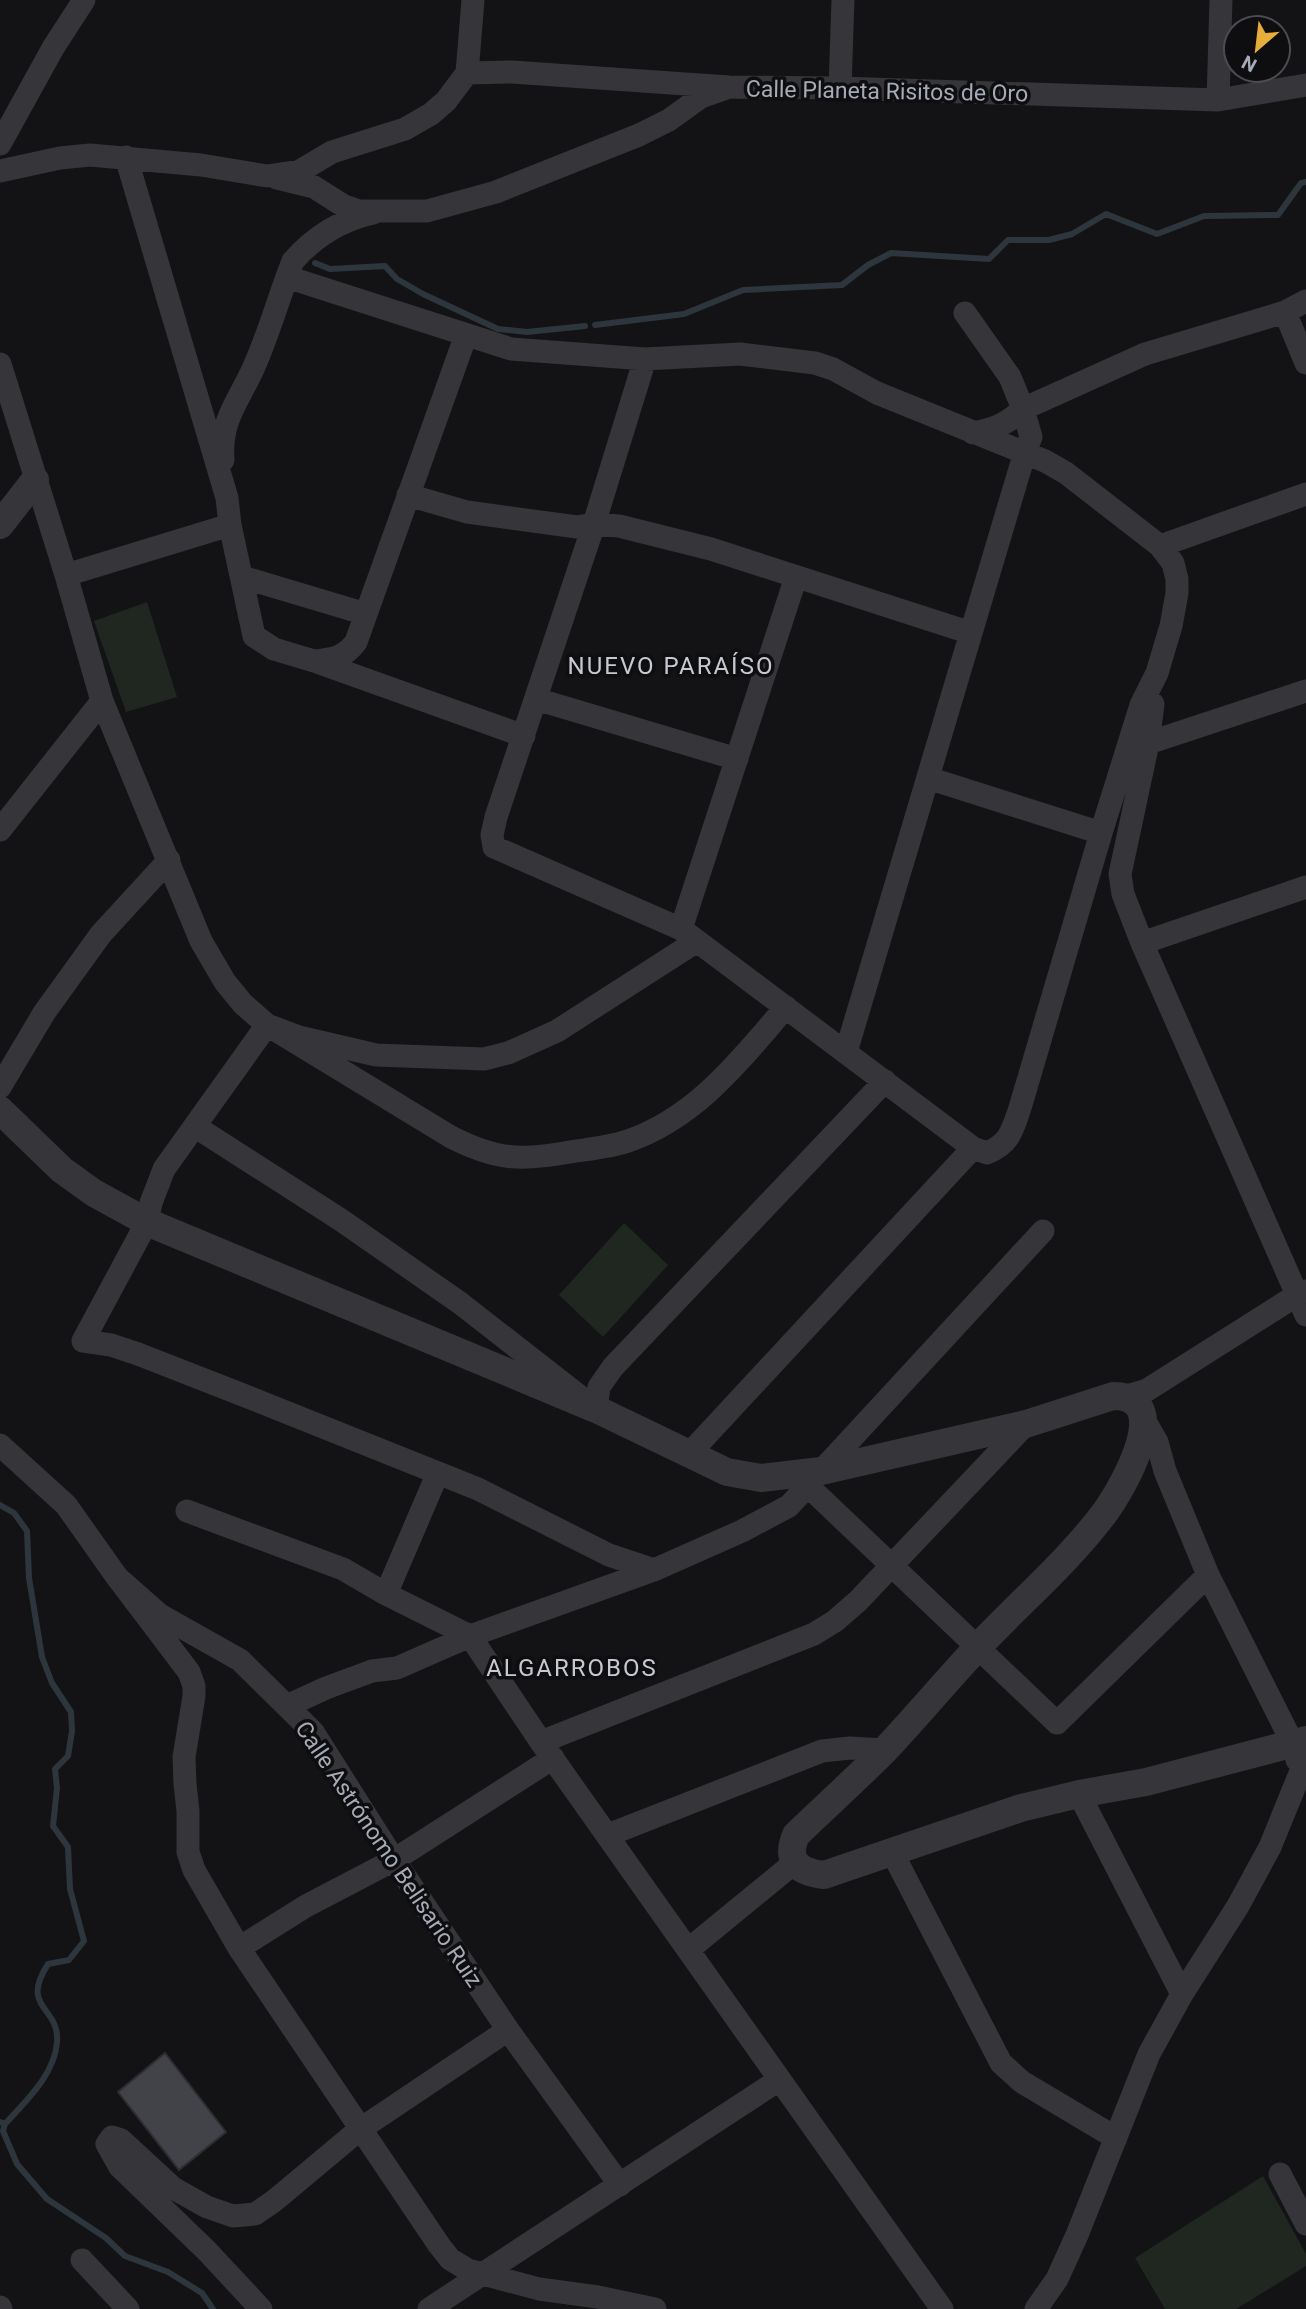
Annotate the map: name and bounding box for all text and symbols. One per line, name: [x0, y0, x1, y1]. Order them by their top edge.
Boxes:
north arrow: [1222, 14, 1292, 84]
text: N: [1238, 50, 1261, 77]
street label: Calle Planeta Risitos de Oro: [746, 76, 1028, 107]
district label: NUEVO PARAÍSO: [568, 652, 774, 680]
district label: ALGARROBOS: [486, 1654, 658, 1682]
street label: Calle Astrónomo Belisario Ruiz: [289, 1716, 488, 1992]

